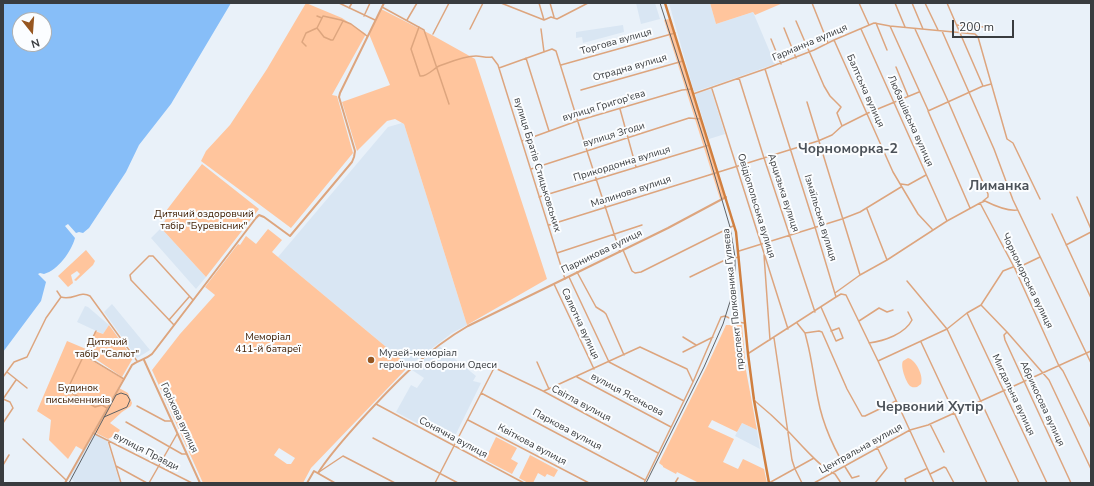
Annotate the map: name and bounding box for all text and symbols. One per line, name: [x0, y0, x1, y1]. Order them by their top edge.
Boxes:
north arrow: [12, 12, 52, 52]
scale bar: [954, 12, 1016, 38]
text: 200 m: [959, 19, 994, 35]
street label: Гарманна вулиця: [771, 22, 849, 64]
street label: Торгова вулиця: [579, 26, 653, 58]
text: N: [29, 35, 41, 51]
street label: Отрадна вулиця: [592, 52, 668, 84]
street label: Балтська вулиця: [843, 53, 887, 129]
street label: Любашівська вулиця: [884, 73, 936, 169]
street label: вулиця Григор'єва: [561, 88, 647, 124]
street label: вулиця Братів Стицьковських: [511, 96, 563, 234]
street label: вулиця Згоди: [582, 120, 646, 150]
district label: Чорноморка-2: [798, 142, 898, 158]
street label: Прикордонна вулиця: [572, 144, 672, 184]
street label: Овідіопольська вулиця: [734, 152, 778, 260]
street label: Арцизька вулиця: [765, 152, 801, 234]
street label: Малинова вулиця: [589, 173, 673, 211]
street label: Ізмаїльська вулиця: [801, 173, 839, 263]
district label: Лиманка: [969, 179, 1029, 195]
park label: Дитячий оздоровчий табір "Буревісник": [154, 209, 254, 232]
street label: Парникова вулиця: [560, 227, 644, 277]
street label: проспект Полковника Гуляєва: [721, 228, 747, 370]
street label: Чорноморська вулиця: [999, 231, 1055, 331]
street label: Салютна вулиця: [558, 287, 602, 361]
park label: Меморіал 411-й батареї: [235, 332, 301, 356]
park label: Дитячий табір "Салют": [75, 337, 139, 360]
place label: Музей-меморіал героїчної оборони Одеси: [379, 348, 497, 372]
street label: Мигдальна вулиця: [989, 352, 1037, 438]
marker: Музей-меморіал героїчної оборони Одеси: [366, 355, 376, 365]
street label: Абрикосова вулиця: [1017, 359, 1067, 449]
street label: вулиця Ясеньова: [589, 371, 665, 419]
street label: Горіхова вулиця: [158, 381, 200, 455]
park label: Будинок письменників: [46, 383, 110, 406]
street label: Світла вулиця: [549, 383, 613, 425]
district label: Червоний Хутір: [876, 400, 984, 416]
street label: Паркова вулиця: [530, 407, 604, 453]
street label: Сонячна вулиця: [417, 415, 489, 461]
street label: Центральна вулиця: [817, 421, 905, 477]
street label: Квіткова вулиця: [495, 422, 569, 468]
street label: вулиця Правди: [111, 430, 181, 474]

